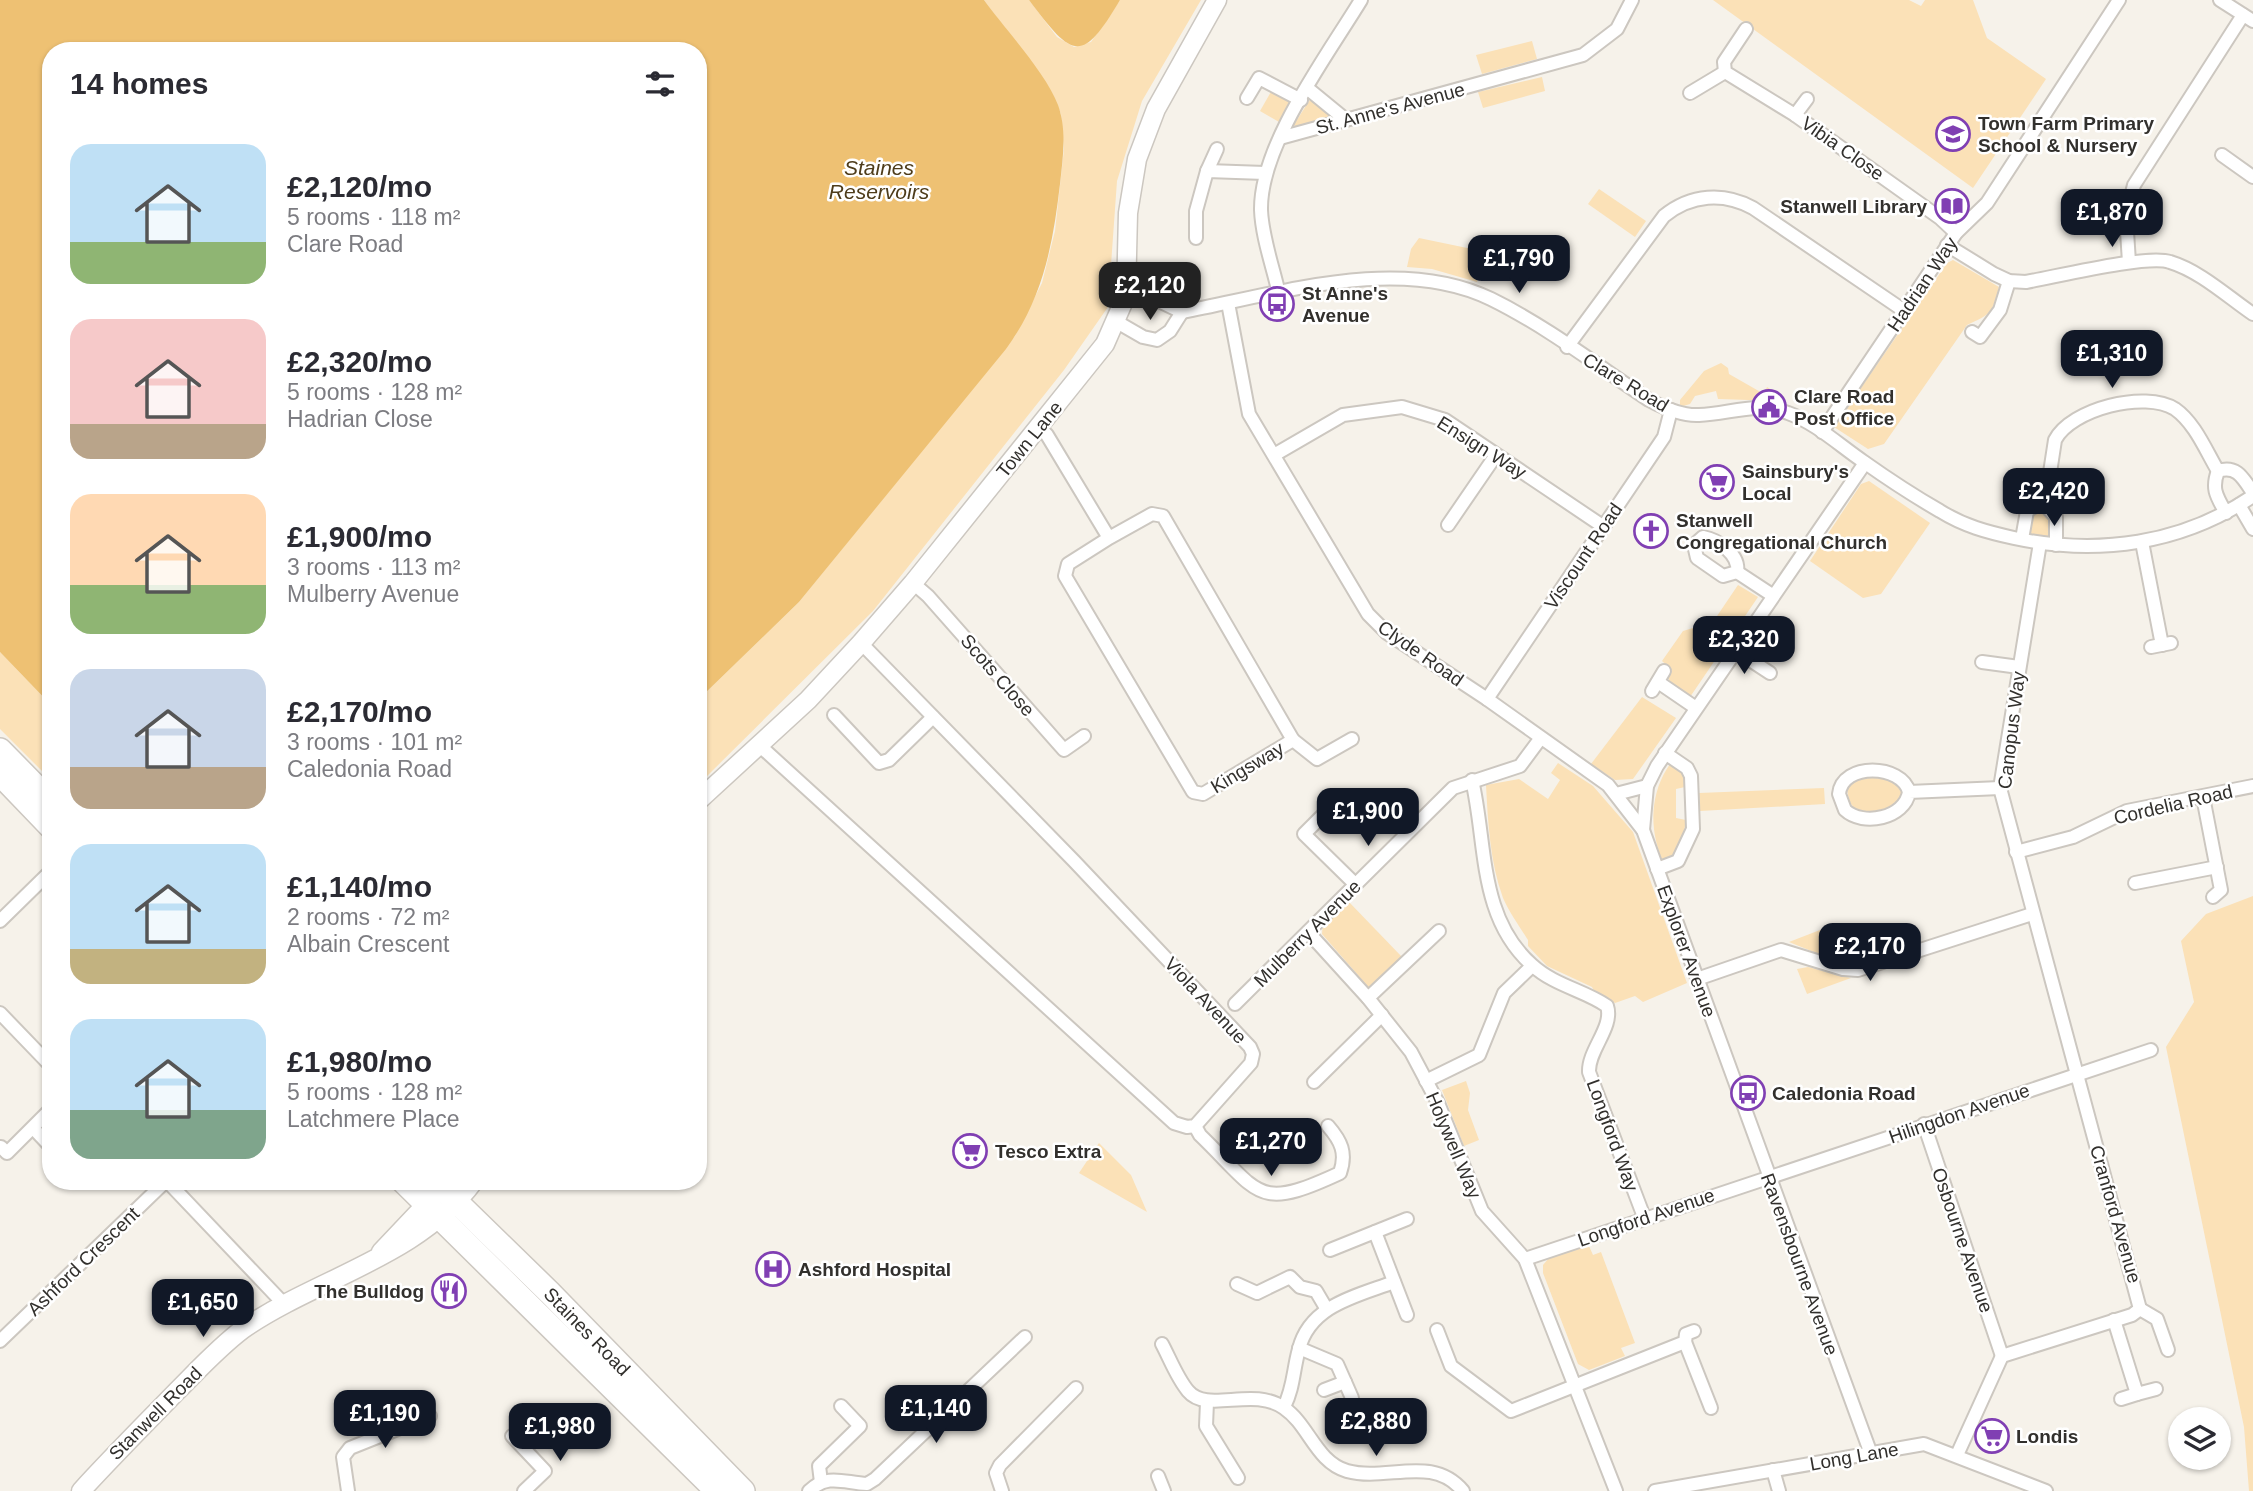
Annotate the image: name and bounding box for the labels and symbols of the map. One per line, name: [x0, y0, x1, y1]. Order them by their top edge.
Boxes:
street label: St. Anne's Avenue: [1313, 79, 1467, 138]
street label: Vibia Close: [1797, 112, 1888, 184]
place label: Town Farm Primary School & Nursery: [1978, 113, 2154, 156]
school or university icon: Town Farm Primary School & Nursery: [1934, 115, 1972, 153]
water label: Staines Reservoirs: [829, 156, 930, 203]
library icon: Stanwell Library: [1933, 187, 1971, 225]
pin: £1,870: [2055, 190, 2169, 249]
place label: Stanwell Library: [1780, 196, 1927, 217]
street label: Hadrian Way: [1883, 233, 1962, 335]
pin: £1,790: [1462, 236, 1576, 295]
pin: £2,120: [1093, 262, 1207, 322]
place label: St Anne's Avenue: [1302, 283, 1388, 326]
bus stop icon: St Anne's Avenue: [1258, 285, 1296, 323]
pin: £1,310: [2055, 330, 2169, 390]
street label: Clare Road: [1579, 349, 1672, 416]
place label: Clare Road Post Office: [1794, 386, 1894, 429]
public building icon: Clare Road Post Office: [1750, 388, 1788, 426]
street label: Town Lane: [992, 397, 1066, 482]
street label: Ensign Way: [1433, 412, 1530, 483]
place label: Sainsbury's Local: [1742, 461, 1849, 504]
supermarket icon: Sainsbury's Local: [1698, 463, 1736, 501]
pin: £2,420: [1997, 468, 2111, 528]
street label: Viscount Road: [1540, 499, 1627, 613]
place label: Stanwell Congregational Church: [1676, 510, 1887, 553]
church icon: Stanwell Congregational Church: [1632, 512, 1670, 550]
street label: Clyde Road: [1374, 616, 1467, 690]
pin: £2,320: [1687, 616, 1801, 676]
street label: Scots Close: [956, 630, 1039, 720]
street label: Canopus Way: [1994, 669, 2029, 790]
street label: Kingsway: [1207, 737, 1288, 797]
street label: Cordelia Road: [2112, 781, 2235, 828]
pin: £1,900: [1311, 788, 1425, 848]
street label: Mulberry Avenue: [1250, 876, 1365, 991]
street label: Explorer Avenue: [1653, 882, 1720, 1020]
pin: £2,170: [1813, 923, 1927, 983]
street label: Viola Avenue: [1160, 953, 1251, 1048]
bus stop icon: Caledonia Road: [1729, 1074, 1767, 1112]
street label: Longford Way: [1583, 1076, 1643, 1194]
street label: Hilingdon Avenue: [1886, 1080, 2032, 1147]
place label: Caledonia Road: [1772, 1083, 1916, 1104]
street label: Holywell Way: [1422, 1089, 1486, 1202]
pin: £1,270: [1214, 1118, 1328, 1178]
supermarket icon: Tesco Extra: [951, 1132, 989, 1170]
place label: Tesco Extra: [995, 1141, 1102, 1162]
street label: Cranford Avenue: [2086, 1143, 2145, 1285]
street label: Osbourne Avenue: [1928, 1165, 1997, 1315]
street label: Ravensbourne Avenue: [1757, 1170, 1842, 1358]
street label: Longford Avenue: [1575, 1184, 1717, 1251]
street label: Ashford Crescent: [23, 1202, 144, 1320]
hospital icon: Ashford Hospital: [754, 1250, 792, 1288]
place label: Ashford Hospital: [798, 1259, 951, 1280]
restaurant icon: The Bulldog: [430, 1272, 468, 1310]
pin: £1,650: [146, 1280, 260, 1339]
place label: The Bulldog: [314, 1281, 424, 1302]
street label: Staines Road: [540, 1283, 634, 1380]
street label: Stanwell Road: [105, 1363, 206, 1464]
pin: £1,140: [879, 1386, 993, 1445]
pin: £1,190: [328, 1390, 442, 1450]
pin: £2,880: [1319, 1398, 1433, 1458]
pin: £1,980: [503, 1404, 617, 1463]
supermarket icon: Londis: [1973, 1417, 2011, 1455]
place label: Londis: [2016, 1426, 2078, 1447]
street label: Long Lane: [1808, 1438, 1900, 1475]

